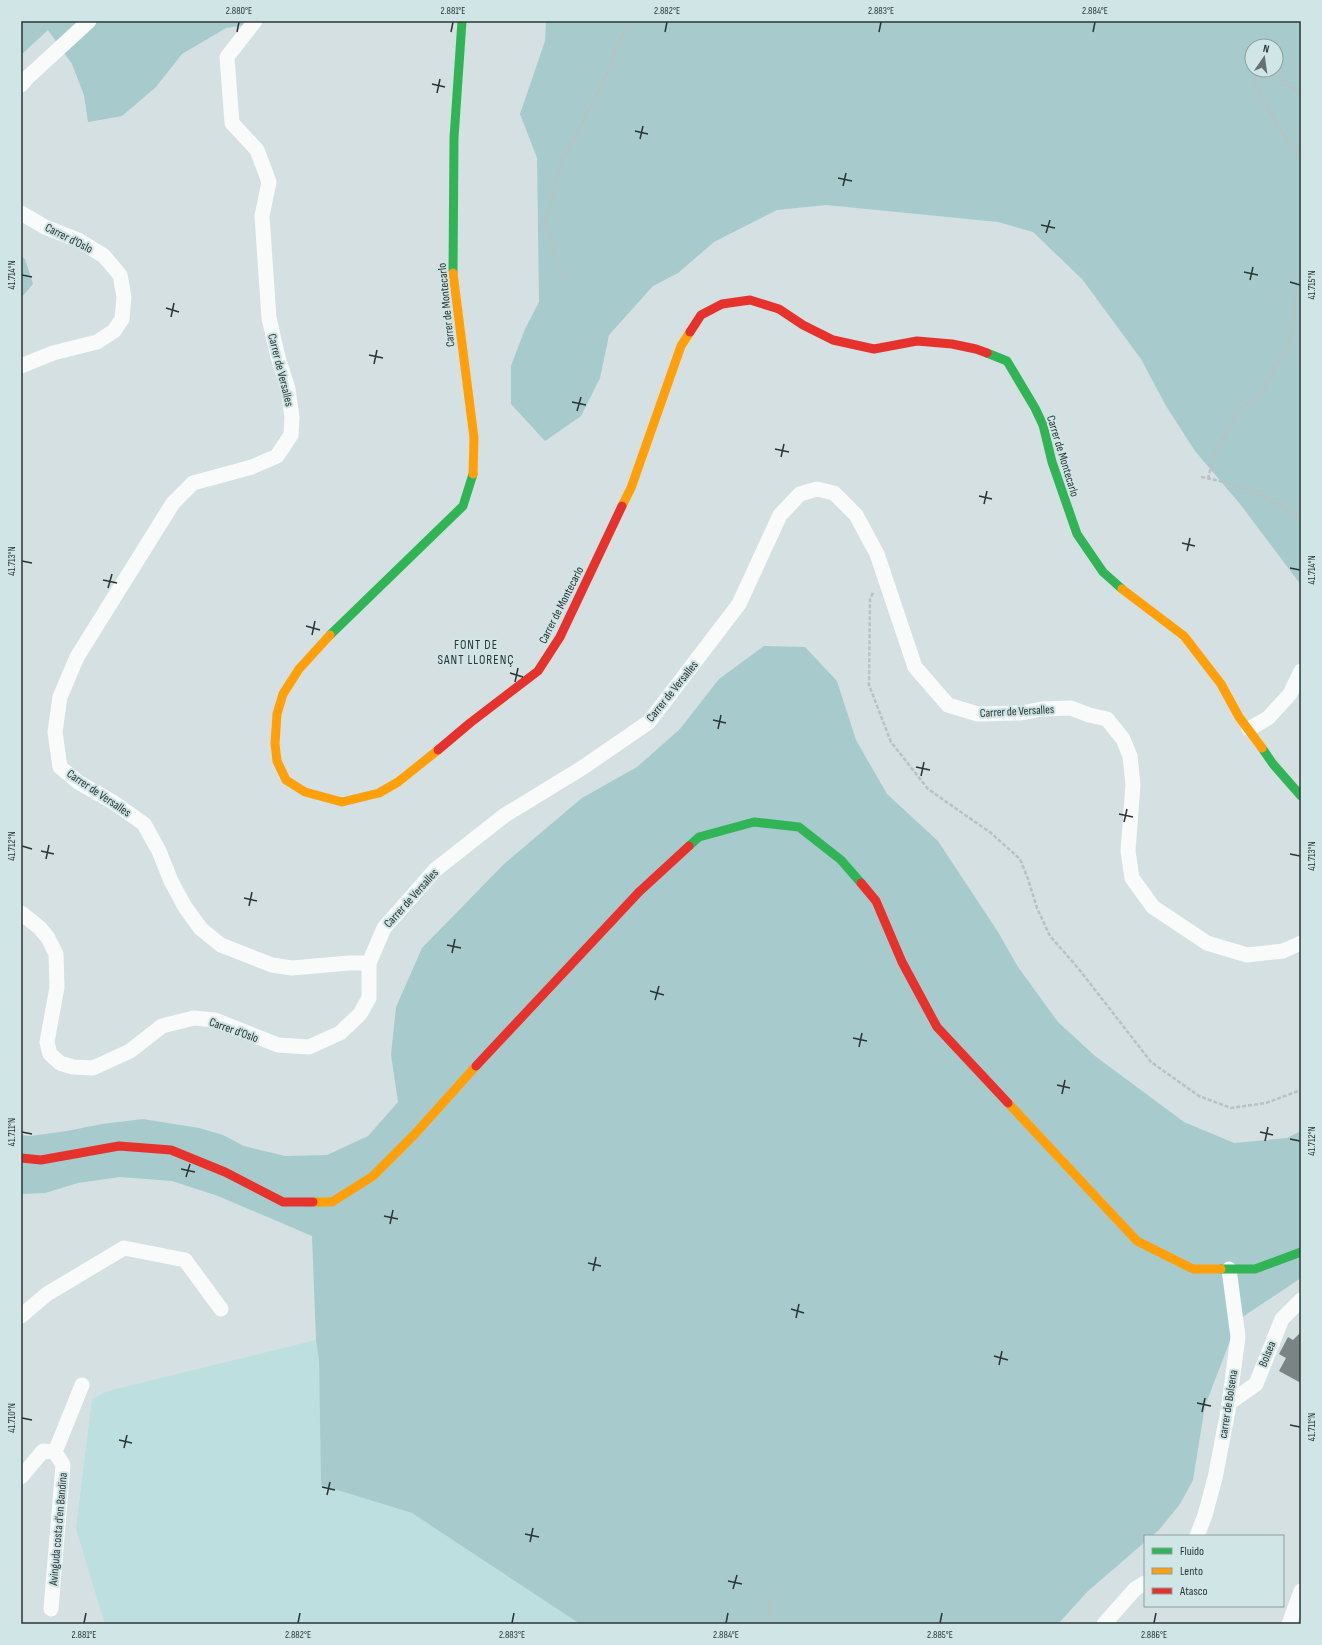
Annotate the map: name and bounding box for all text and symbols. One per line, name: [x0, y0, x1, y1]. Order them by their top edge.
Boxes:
text: 2.880°E: [226, 5, 252, 17]
text: 2.881°E: [441, 5, 465, 17]
text: 2.882°E: [654, 5, 680, 17]
text: 2.883°E: [868, 5, 894, 17]
text: 2.884°E: [1082, 5, 1108, 17]
north arrow: [1244, 38, 1284, 78]
text: N: [1262, 42, 1271, 56]
street label: Carrer d'Oslo: [42, 220, 95, 257]
text: 41.714°N: [6, 261, 18, 290]
street label: Carrer de Montecarlo: [435, 262, 458, 348]
text: 41.715°N: [1306, 270, 1318, 300]
street label: Carrer de Versalles: [264, 332, 297, 408]
street label: Carrer de Montecarlo: [1043, 414, 1082, 499]
text: 41.713°N: [6, 546, 18, 576]
text: 41.714°N: [1306, 556, 1318, 585]
street label: Carrer de Montecarlo: [536, 564, 587, 646]
district label: FONT DE SANT LLORENÇ: [437, 637, 515, 668]
street label: Carrer de Versalles: [643, 658, 702, 725]
street label: Carrer de Versalles: [979, 702, 1055, 721]
street label: Carrer de Versalles: [64, 766, 134, 820]
text: 41.712°N: [6, 831, 18, 861]
text: 41.713°N: [1306, 841, 1318, 871]
street label: Carrer de Versalles: [381, 866, 442, 931]
street label: Carrer d'Oslo: [207, 1015, 261, 1046]
text: 41.711°N: [6, 1118, 18, 1146]
text: 41.712°N: [1306, 1126, 1318, 1156]
street label: Bolsea: [1256, 1339, 1279, 1369]
street label: carrer de Bolsena: [1216, 1368, 1241, 1439]
text: 41.710°N: [6, 1403, 18, 1433]
text: 41.711°N: [1306, 1413, 1318, 1441]
street label: Avinguda costa d'en Bandina: [46, 1472, 71, 1587]
legend: [1144, 1535, 1284, 1607]
text: Fluido: [1180, 1544, 1204, 1559]
text: Lento: [1180, 1564, 1203, 1579]
text: Atasco: [1179, 1584, 1207, 1599]
text: 2.881°E: [72, 1629, 96, 1641]
text: 2.882°E: [285, 1629, 311, 1641]
text: 2.883°E: [499, 1629, 525, 1641]
text: 2.884°E: [713, 1629, 739, 1641]
text: 2.885°E: [927, 1629, 953, 1641]
text: 2.886°E: [1141, 1629, 1167, 1641]

